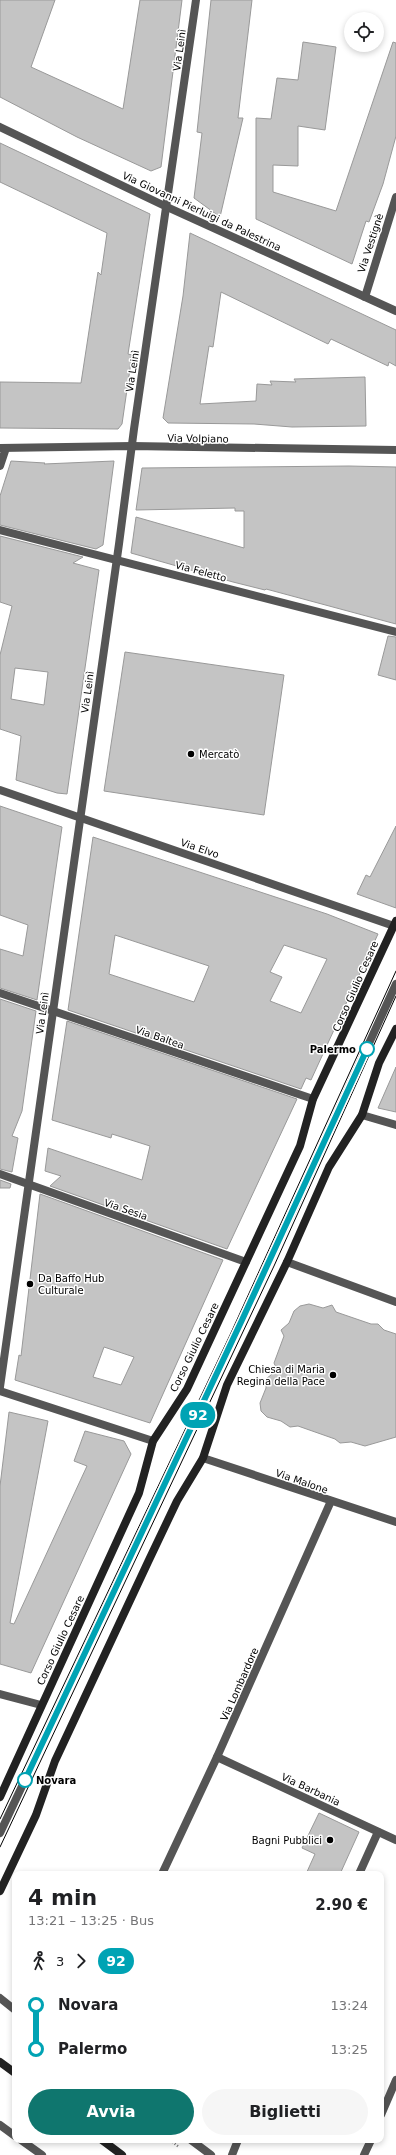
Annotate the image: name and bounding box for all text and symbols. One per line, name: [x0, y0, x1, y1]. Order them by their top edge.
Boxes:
map controls: [344, 12, 384, 52]
button: locate: [344, 12, 384, 52]
street label: Via Leinì: [171, 28, 188, 72]
street label: Via Giovanni Pierluigi da Palestrina: [121, 170, 283, 253]
street label: Via Vestignè: [356, 212, 385, 274]
street label: Via Leinì: [124, 349, 141, 393]
street label: Via Volpiano: [167, 432, 229, 445]
street label: Via Feletto: [174, 559, 228, 584]
street label: Via Leinì: [79, 670, 96, 714]
marker: Mercatò: [186, 749, 196, 759]
place label: Mercatò: [199, 749, 239, 760]
street label: Via Elvo: [179, 837, 220, 860]
street label: Corso Giulio Cesare: [331, 939, 380, 1033]
street label: Via Leinì: [34, 991, 51, 1035]
street label: Via Baltea: [134, 1024, 186, 1051]
marker: Palermo: [359, 1041, 375, 1057]
place label: Palermo: [310, 1044, 356, 1055]
street label: Via Sesia: [103, 1197, 149, 1222]
place label: Da Baffo Hub Culturale: [38, 1273, 104, 1296]
marker: Da Baffo Hub Culturale: [25, 1279, 35, 1289]
street label: Corso Giulio Cesare: [168, 1301, 221, 1394]
place label: Chiesa di Maria Regina della Pace: [237, 1364, 325, 1387]
marker: Chiesa di Maria Regina della Pace: [328, 1370, 338, 1380]
line badge: 92: [180, 1402, 216, 1428]
text: 92: [188, 1407, 208, 1423]
street label: Via Malone: [274, 1467, 330, 1496]
street label: Corso Giulio Cesare: [35, 1593, 86, 1687]
street label: Via Lombardore: [218, 1646, 261, 1722]
street label: Via Barbania: [280, 1771, 342, 1808]
marker: Novara: [17, 1772, 33, 1788]
place label: Novara: [36, 1775, 76, 1786]
place label: Bagni Pubblici: [252, 1835, 322, 1846]
marker: Bagni Pubblici: [325, 1835, 335, 1845]
text: 4 min: [28, 1885, 97, 1910]
text: 2.90 €: [315, 1896, 368, 1914]
text: 13:21 – 13:25 · Bus: [28, 1913, 154, 1928]
icon: walk: [28, 1950, 50, 1972]
icon: forward: [70, 1950, 92, 1972]
text: 92: [106, 1953, 126, 1969]
text: 3: [56, 1954, 64, 1969]
text: Novara: [58, 1996, 118, 2014]
text: 13:24: [331, 1998, 368, 2013]
text: Palermo: [58, 2040, 127, 2058]
text: 13:25: [331, 2042, 368, 2057]
button: Avvia: [28, 2089, 194, 2135]
button: Biglietti: [202, 2089, 368, 2135]

